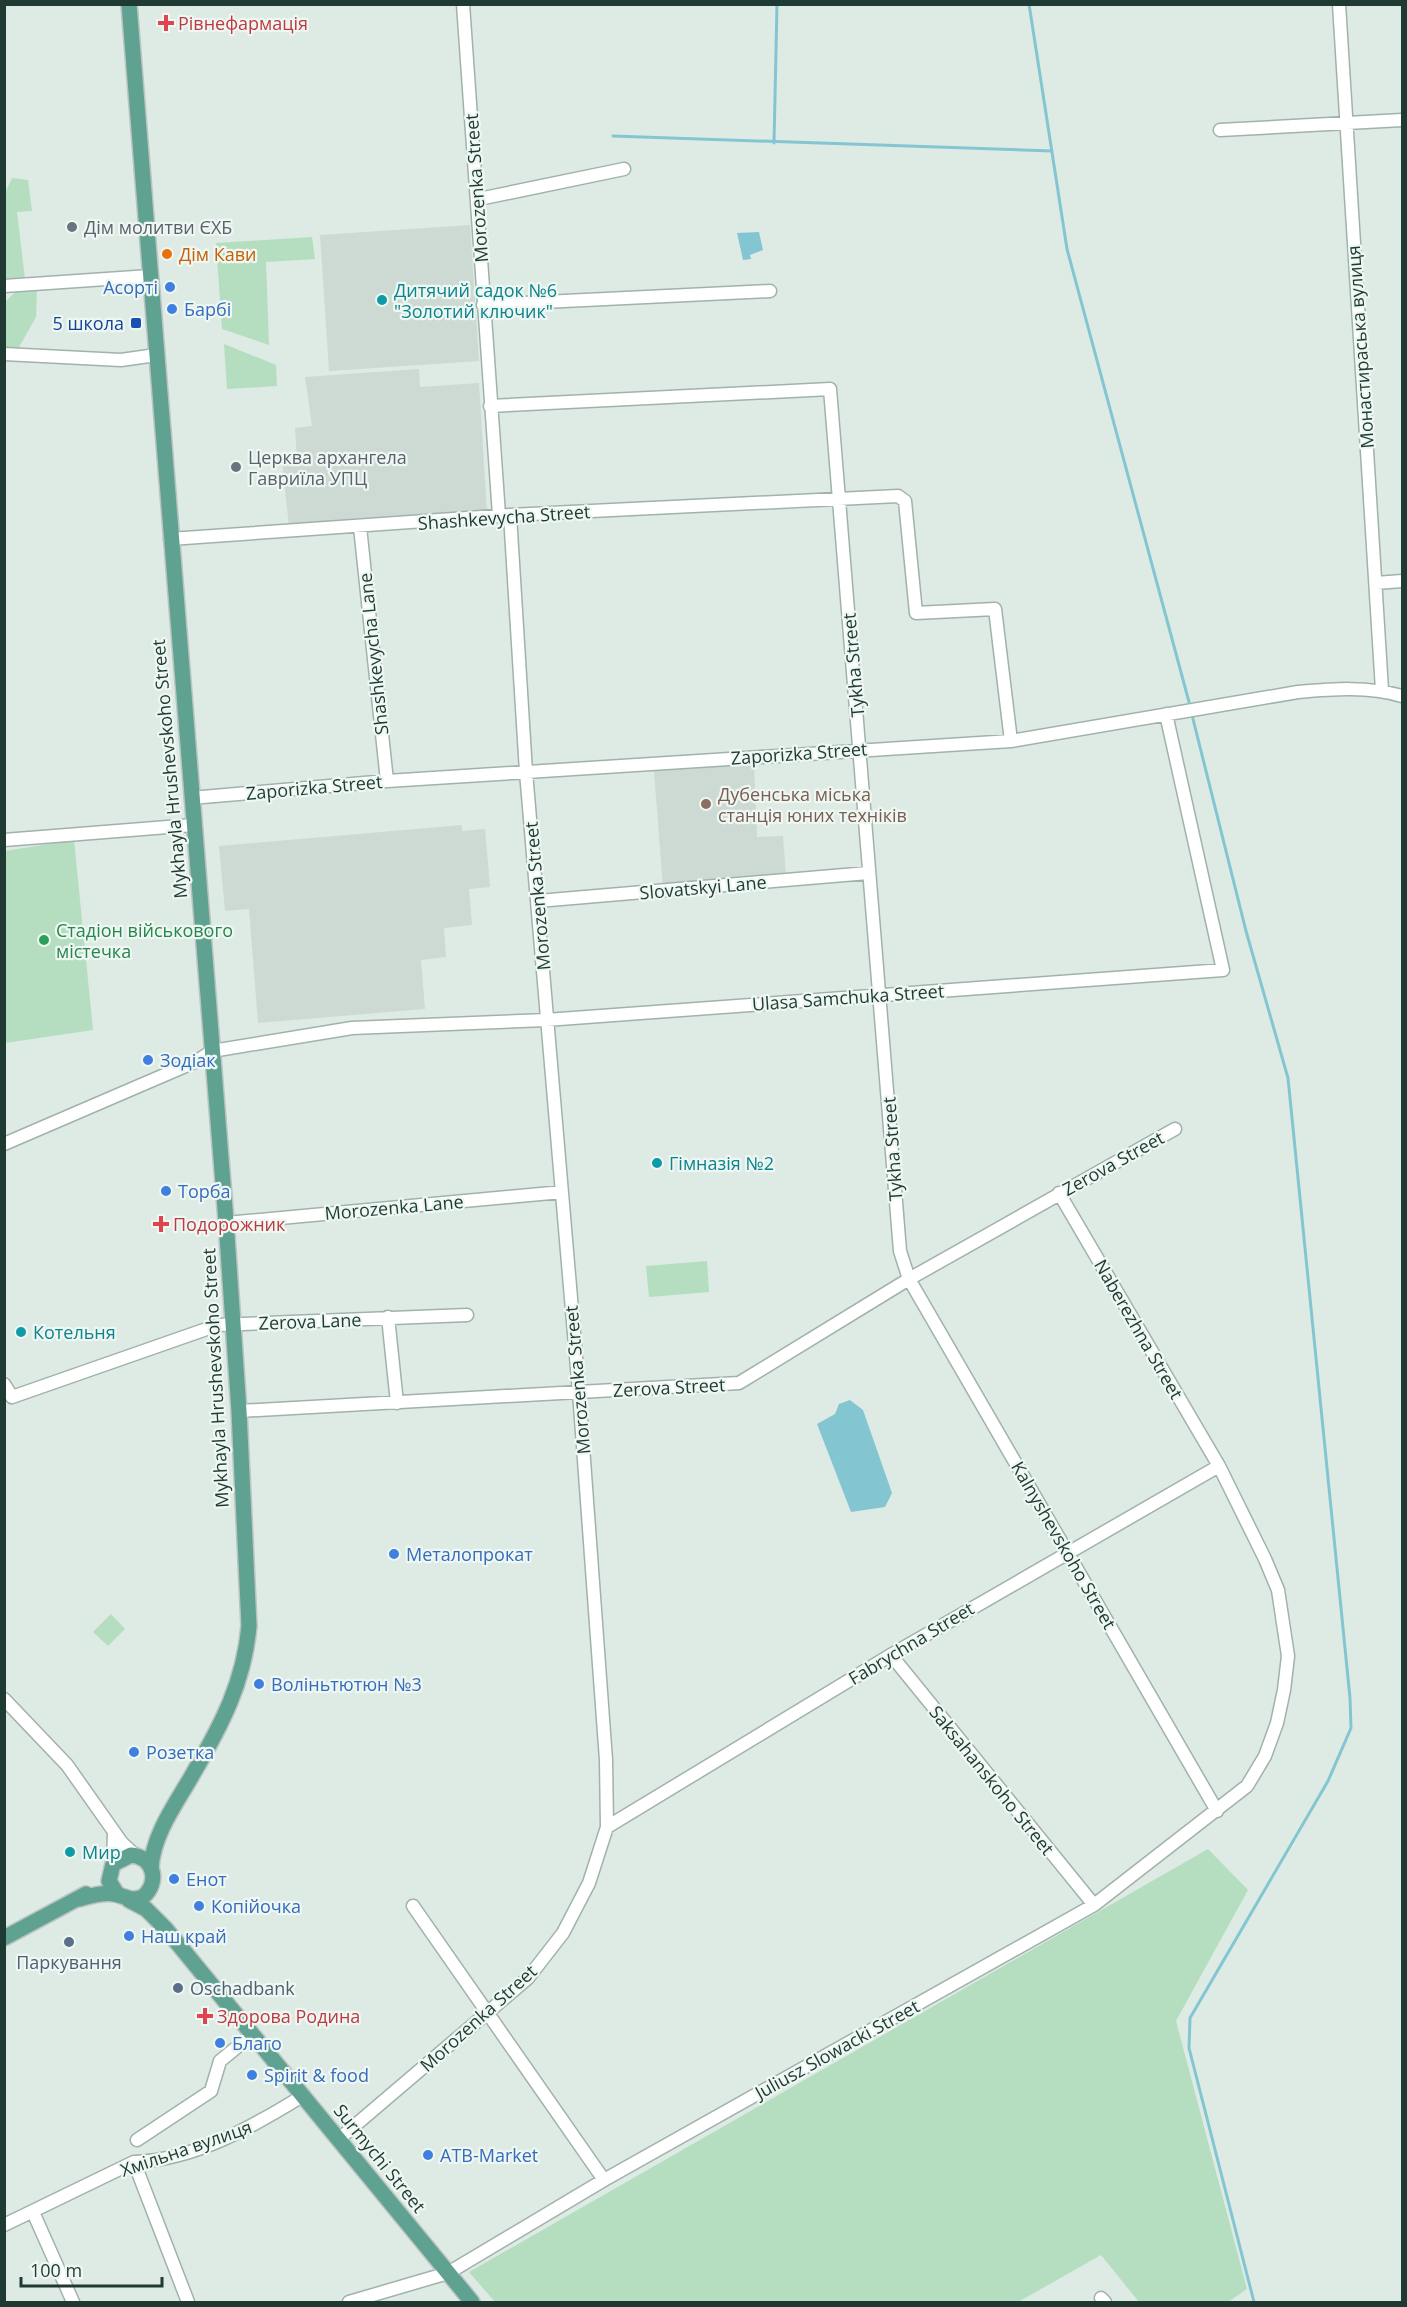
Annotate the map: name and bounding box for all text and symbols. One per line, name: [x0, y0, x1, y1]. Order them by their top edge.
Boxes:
place label: Рівнефармація: [178, 11, 308, 35]
marker: Рівнефармація: [159, 16, 173, 30]
street label: Morozenka Street: [459, 113, 493, 263]
place label: Дім молитви ЄХБ: [84, 215, 232, 239]
marker: Дім молитви ЄХБ: [65, 220, 79, 234]
place label: Дім Кави: [179, 242, 257, 266]
street label: Монастираська вулиця: [1341, 245, 1379, 449]
marker: Дім Кави: [160, 247, 174, 261]
place label: Асорті: [103, 275, 158, 299]
place label: Дитячий садок №6 "Золотий ключик": [394, 278, 557, 323]
marker: Асорті: [163, 280, 177, 294]
marker: Дитячий садок №6 "Золотий ключик": [375, 293, 389, 307]
place label: Барбі: [184, 297, 231, 321]
marker: Барбі: [165, 302, 179, 316]
place label: 5 школа: [53, 311, 124, 335]
marker: 5 школа: [129, 316, 143, 330]
place label: Церква архангела Гавриїла УПЦ: [248, 445, 407, 490]
marker: Церква архангела Гавриїла УПЦ: [229, 460, 243, 474]
street label: Shashkevycha Street: [417, 499, 591, 535]
street label: Shashkevycha Lane: [353, 572, 393, 736]
street label: Tykha Street: [836, 612, 870, 718]
street label: Mykhayla Hrushevskoho Street: [146, 638, 192, 900]
street label: Zaporizka Street: [730, 736, 868, 770]
street label: Zaporizka Street: [245, 769, 383, 805]
place label: Дубенська міська станція юних техніків: [718, 782, 907, 827]
marker: Дубенська міська станція юних техніків: [699, 797, 713, 811]
street label: Morozenka Street: [519, 821, 555, 971]
street label: Slovatskyi Lane: [638, 869, 768, 905]
place label: Стадіон військового містечка: [56, 918, 233, 963]
marker: Стадіон військового містечка: [37, 933, 51, 947]
street label: Ulasa Samchuka Street: [751, 978, 945, 1016]
place label: Зодіак: [160, 1048, 216, 1072]
marker: Зодіак: [141, 1053, 155, 1067]
street label: Tykha Street: [876, 1096, 908, 1202]
street label: Zerova Street: [1058, 1125, 1168, 1201]
place label: Гімназія №2: [669, 1151, 774, 1175]
marker: Гімназія №2: [650, 1156, 664, 1170]
place label: Торба: [178, 1179, 230, 1203]
marker: Торба: [159, 1184, 173, 1198]
street label: Morozenka Lane: [323, 1189, 465, 1225]
place label: Подорожник: [173, 1212, 286, 1236]
marker: Подорожник: [154, 1217, 168, 1231]
street label: Mykhayla Hrushevskoho Street: [196, 1248, 234, 1508]
street label: Naberezhna Street: [1089, 1255, 1189, 1403]
street label: Morozenka Street: [559, 1305, 595, 1455]
street label: Zerova Lane: [258, 1307, 362, 1335]
place label: Котельня: [33, 1320, 116, 1344]
marker: Котельня: [14, 1325, 28, 1339]
street label: Zerova Street: [612, 1372, 726, 1402]
street label: Kalnyshevskoho Street: [1006, 1457, 1122, 1633]
place label: Металопрокат: [406, 1542, 533, 1566]
marker: Металопрокат: [387, 1547, 401, 1561]
street label: Fabrychna Street: [844, 1596, 978, 1690]
place label: Воліньтютюн №3: [271, 1672, 422, 1696]
marker: Воліньтютюн №3: [252, 1677, 266, 1691]
street label: Saksahanskoho Street: [924, 1700, 1060, 1860]
place label: Розетка: [146, 1740, 214, 1764]
marker: Розетка: [127, 1745, 141, 1759]
place label: Мир: [82, 1840, 121, 1864]
marker: Мир: [63, 1845, 77, 1859]
place label: Енот: [186, 1867, 227, 1891]
marker: Енот: [167, 1872, 181, 1886]
place label: Копійочка: [211, 1894, 301, 1918]
marker: Копійочка: [192, 1899, 206, 1913]
place label: Наш край: [141, 1924, 227, 1948]
marker: Наш край: [122, 1929, 136, 1943]
marker: Паркування: [62, 1935, 76, 1949]
place label: Паркування: [16, 1950, 122, 1974]
street label: Morozenka Street: [415, 1959, 541, 2077]
place label: Oschadbank: [190, 1976, 295, 2000]
marker: Oschadbank: [171, 1981, 185, 1995]
street label: Juliusz Slowacki Street: [749, 1994, 923, 2105]
place label: Здорова Родина: [217, 2004, 360, 2028]
marker: Здорова Родина: [198, 2009, 212, 2023]
place label: Благо: [232, 2031, 282, 2055]
marker: Благо: [213, 2036, 227, 2050]
place label: Spirit & food: [264, 2063, 369, 2087]
marker: Spirit & food: [245, 2068, 259, 2082]
street label: Surmychi Street: [329, 2099, 431, 2217]
street label: Хмільна вулиця: [117, 2114, 255, 2182]
place label: ATB-Market: [440, 2143, 538, 2167]
marker: ATB-Market: [421, 2148, 435, 2162]
scale bar: [21, 2250, 162, 2288]
text: 100 m: [30, 2258, 82, 2282]

